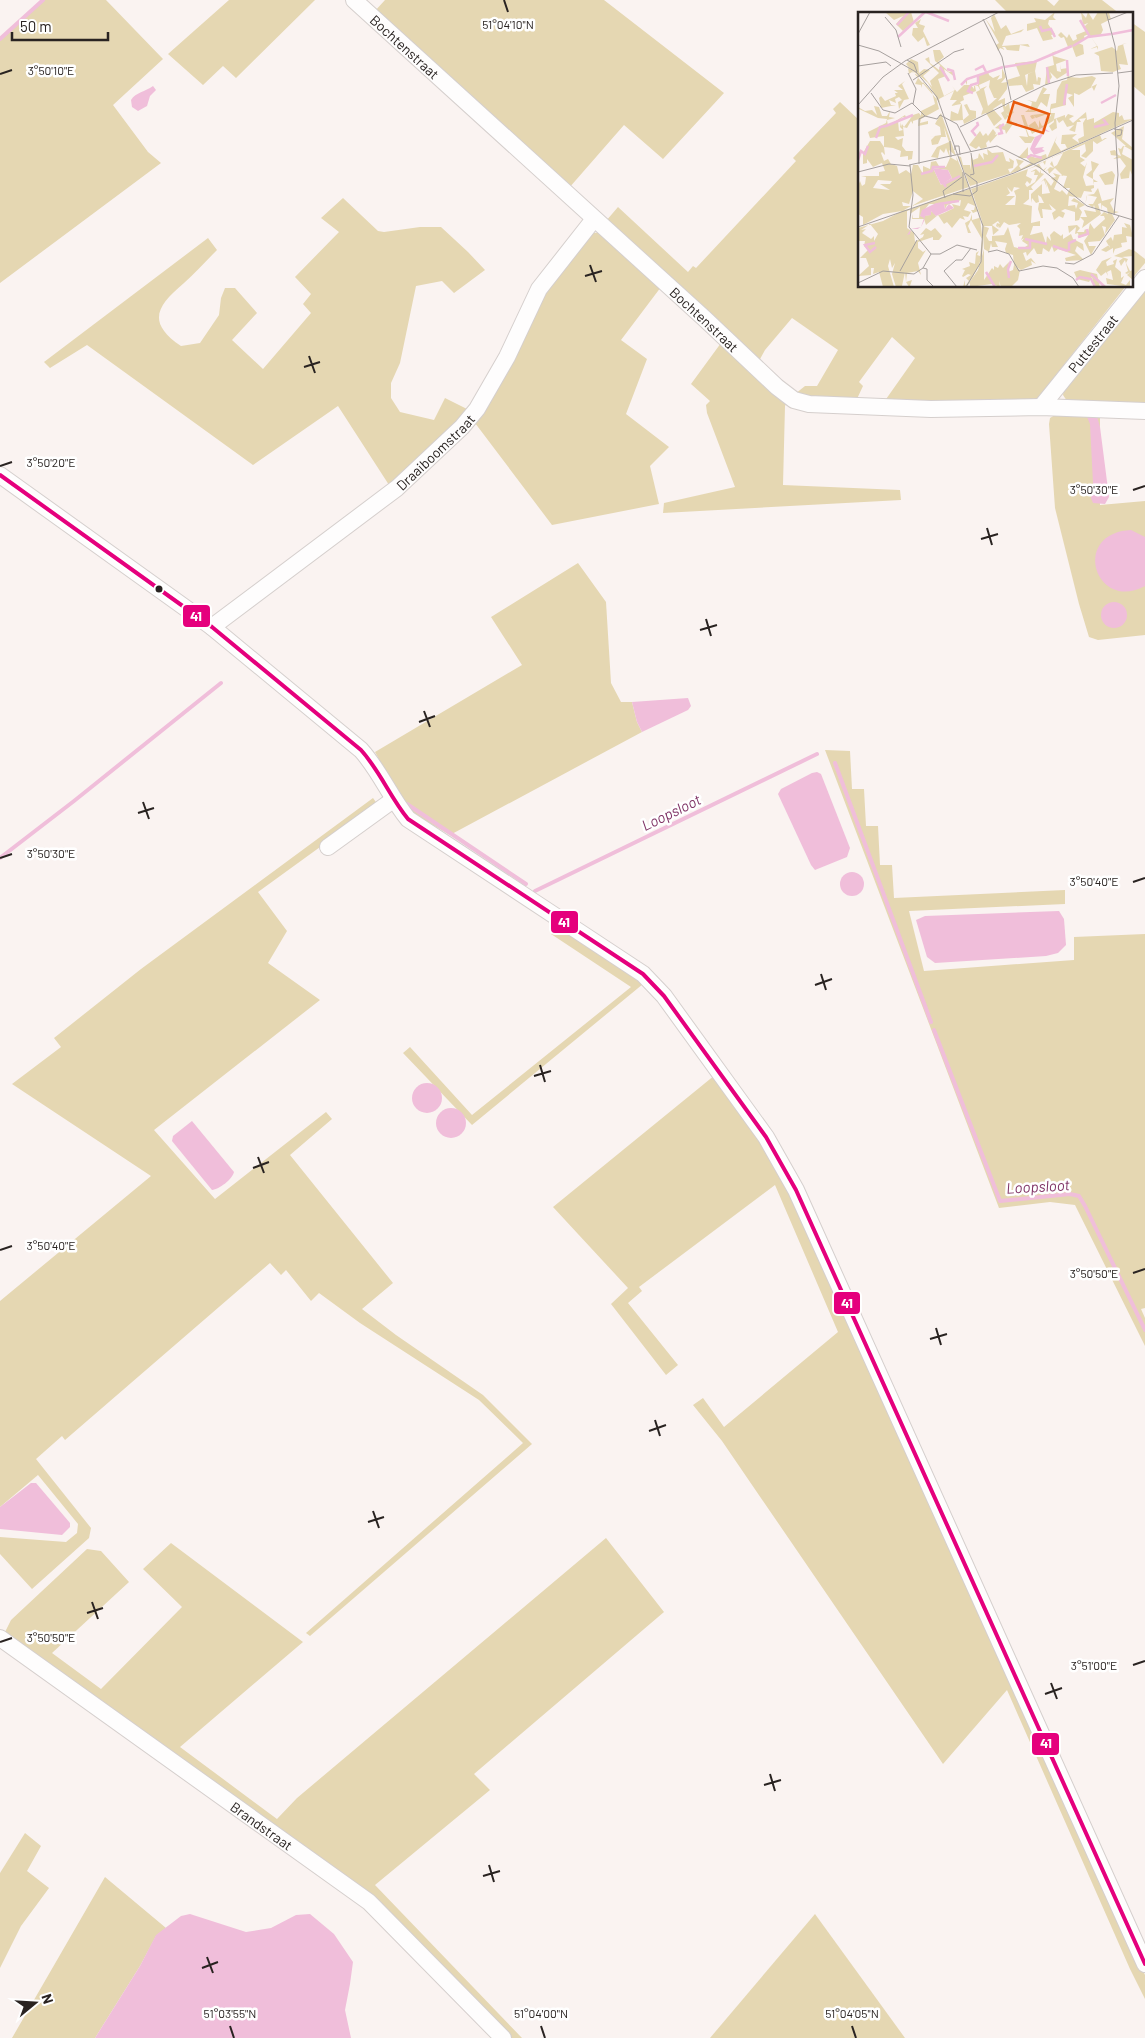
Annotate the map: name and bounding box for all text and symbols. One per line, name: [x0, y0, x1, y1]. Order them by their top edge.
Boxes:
scale bar: [12, 10, 109, 42]
street label: Bochtenstraat: [367, 11, 443, 82]
inset map: [858, 12, 1132, 288]
text: 50 m: [20, 17, 52, 35]
text: 51°04'10"N: [482, 17, 534, 31]
text: 3°50'10"E: [28, 63, 74, 77]
street label: Bochtenstraat: [667, 283, 742, 355]
street label: Puttestraat: [1064, 311, 1121, 376]
street label: Draaiboomstraat: [392, 410, 478, 493]
text: 3°50'20"E: [27, 455, 75, 469]
text: 3°50'30"E: [1070, 482, 1118, 496]
unlabelled marker: [154, 584, 164, 594]
line badge: 41: [182, 604, 211, 628]
text: 41: [190, 607, 202, 624]
water label: Loopsloot: [638, 790, 704, 834]
text: 3°50'30"E: [27, 846, 75, 860]
text: 3°50'40"E: [1070, 874, 1118, 888]
line badge: 41: [550, 910, 579, 934]
text: 41: [558, 913, 570, 930]
water label: Loopsloot: [1006, 1175, 1071, 1197]
text: 3°50'40"E: [27, 1238, 75, 1252]
text: 3°50'50"E: [1070, 1266, 1118, 1280]
line badge: 41: [833, 1291, 861, 1315]
text: 41: [841, 1294, 853, 1311]
text: 3°50'50"E: [27, 1630, 75, 1644]
text: 3°51'00"E: [1071, 1658, 1117, 1672]
line badge: 41: [1031, 1732, 1060, 1756]
text: 41: [1040, 1734, 1052, 1751]
street label: Brandstraat: [227, 1797, 296, 1853]
north arrow: [10, 1978, 60, 2028]
text: N: [38, 1992, 57, 2006]
text: 51°03'55"N: [204, 2006, 256, 2020]
text: 51°04'00"N: [514, 2006, 568, 2020]
text: 51°04'05"N: [825, 2006, 879, 2020]

